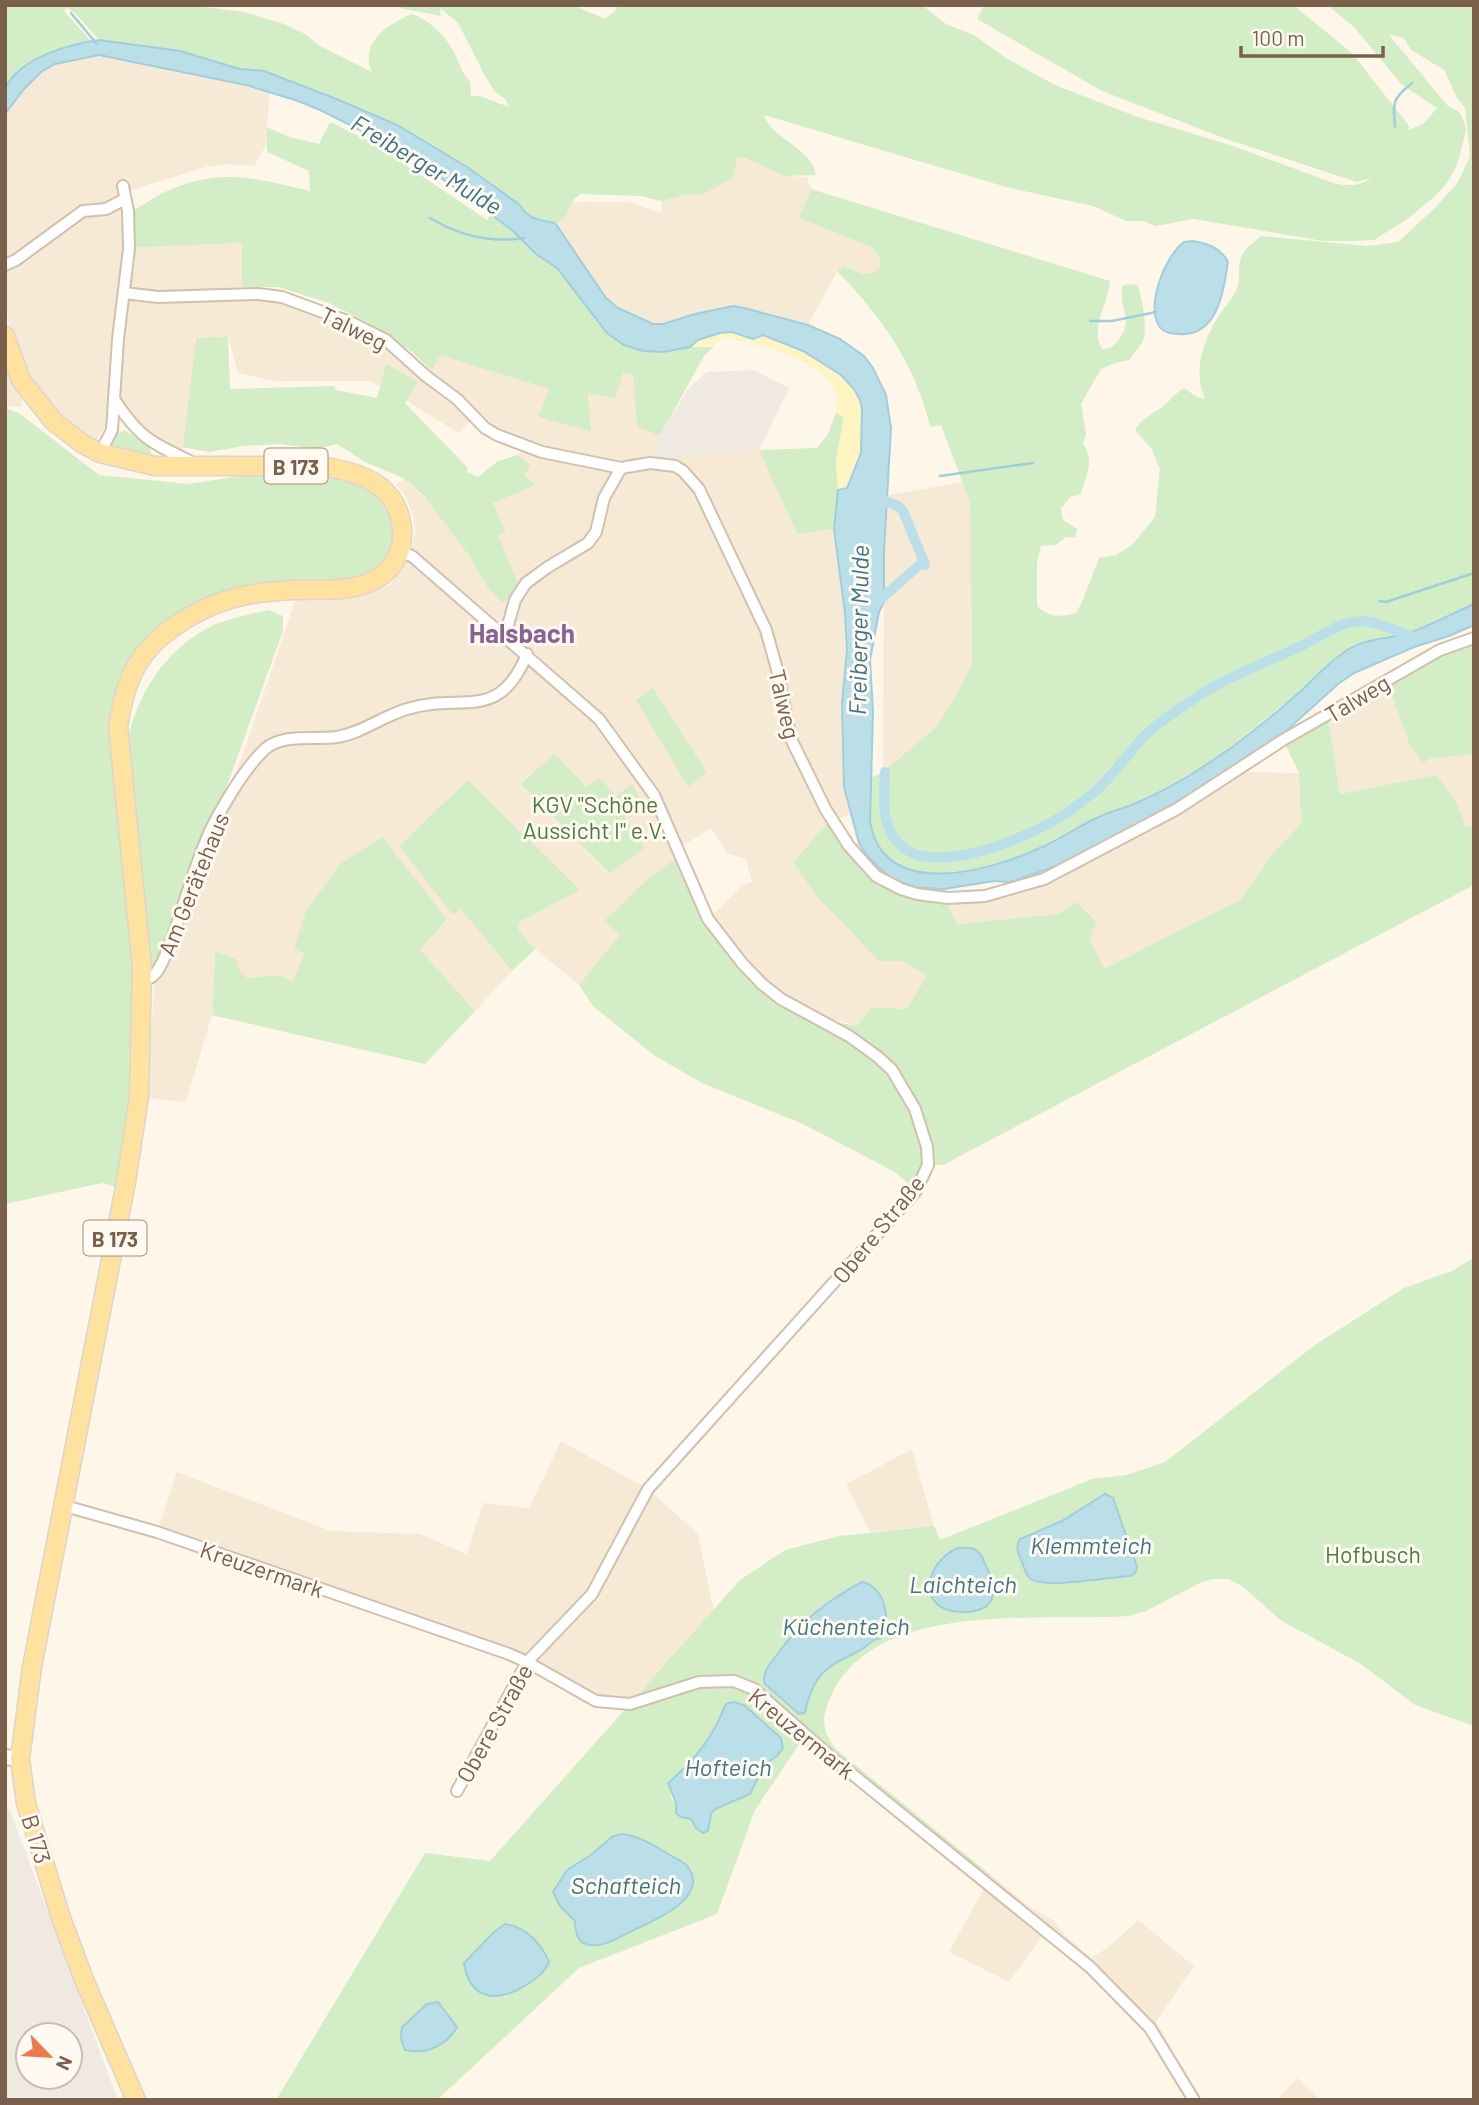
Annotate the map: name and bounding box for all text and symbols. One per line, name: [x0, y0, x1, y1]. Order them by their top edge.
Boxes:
scale bar: [1241, 14, 1383, 58]
text: 100 m: [1252, 25, 1305, 50]
water label: Freiberger Mulde: [347, 108, 507, 220]
street label: Talweg: [316, 300, 392, 356]
road number: B 173: [264, 448, 328, 484]
water label: Freiberger Mulde: [842, 545, 874, 715]
district label: Halsbach: [469, 617, 575, 648]
street label: Talweg: [763, 666, 807, 742]
street label: Talweg: [1320, 668, 1394, 728]
park label: KGV "Schöne Aussicht I" e.V.: [523, 790, 667, 844]
street label: Am Gerätehaus: [152, 808, 234, 960]
street label: Obere Straße: [826, 1169, 930, 1289]
road number: B 173: [83, 1220, 146, 1256]
water label: Klemmteich: [1030, 1530, 1152, 1559]
street label: Kreuzermark: [197, 1535, 327, 1603]
park label: Hofbusch: [1325, 1540, 1421, 1568]
water label: Laichteich: [909, 1569, 1017, 1598]
water label: Küchenteich: [782, 1611, 910, 1640]
street label: Obere Straße: [450, 1659, 538, 1787]
street label: Kreuzermark: [743, 1682, 861, 1784]
water label: Hofteich: [684, 1752, 772, 1781]
street label: B 173: [16, 1811, 58, 1867]
water label: Schafteich: [571, 1870, 681, 1899]
north arrow: [14, 2021, 84, 2091]
text: N: [52, 2053, 78, 2074]

